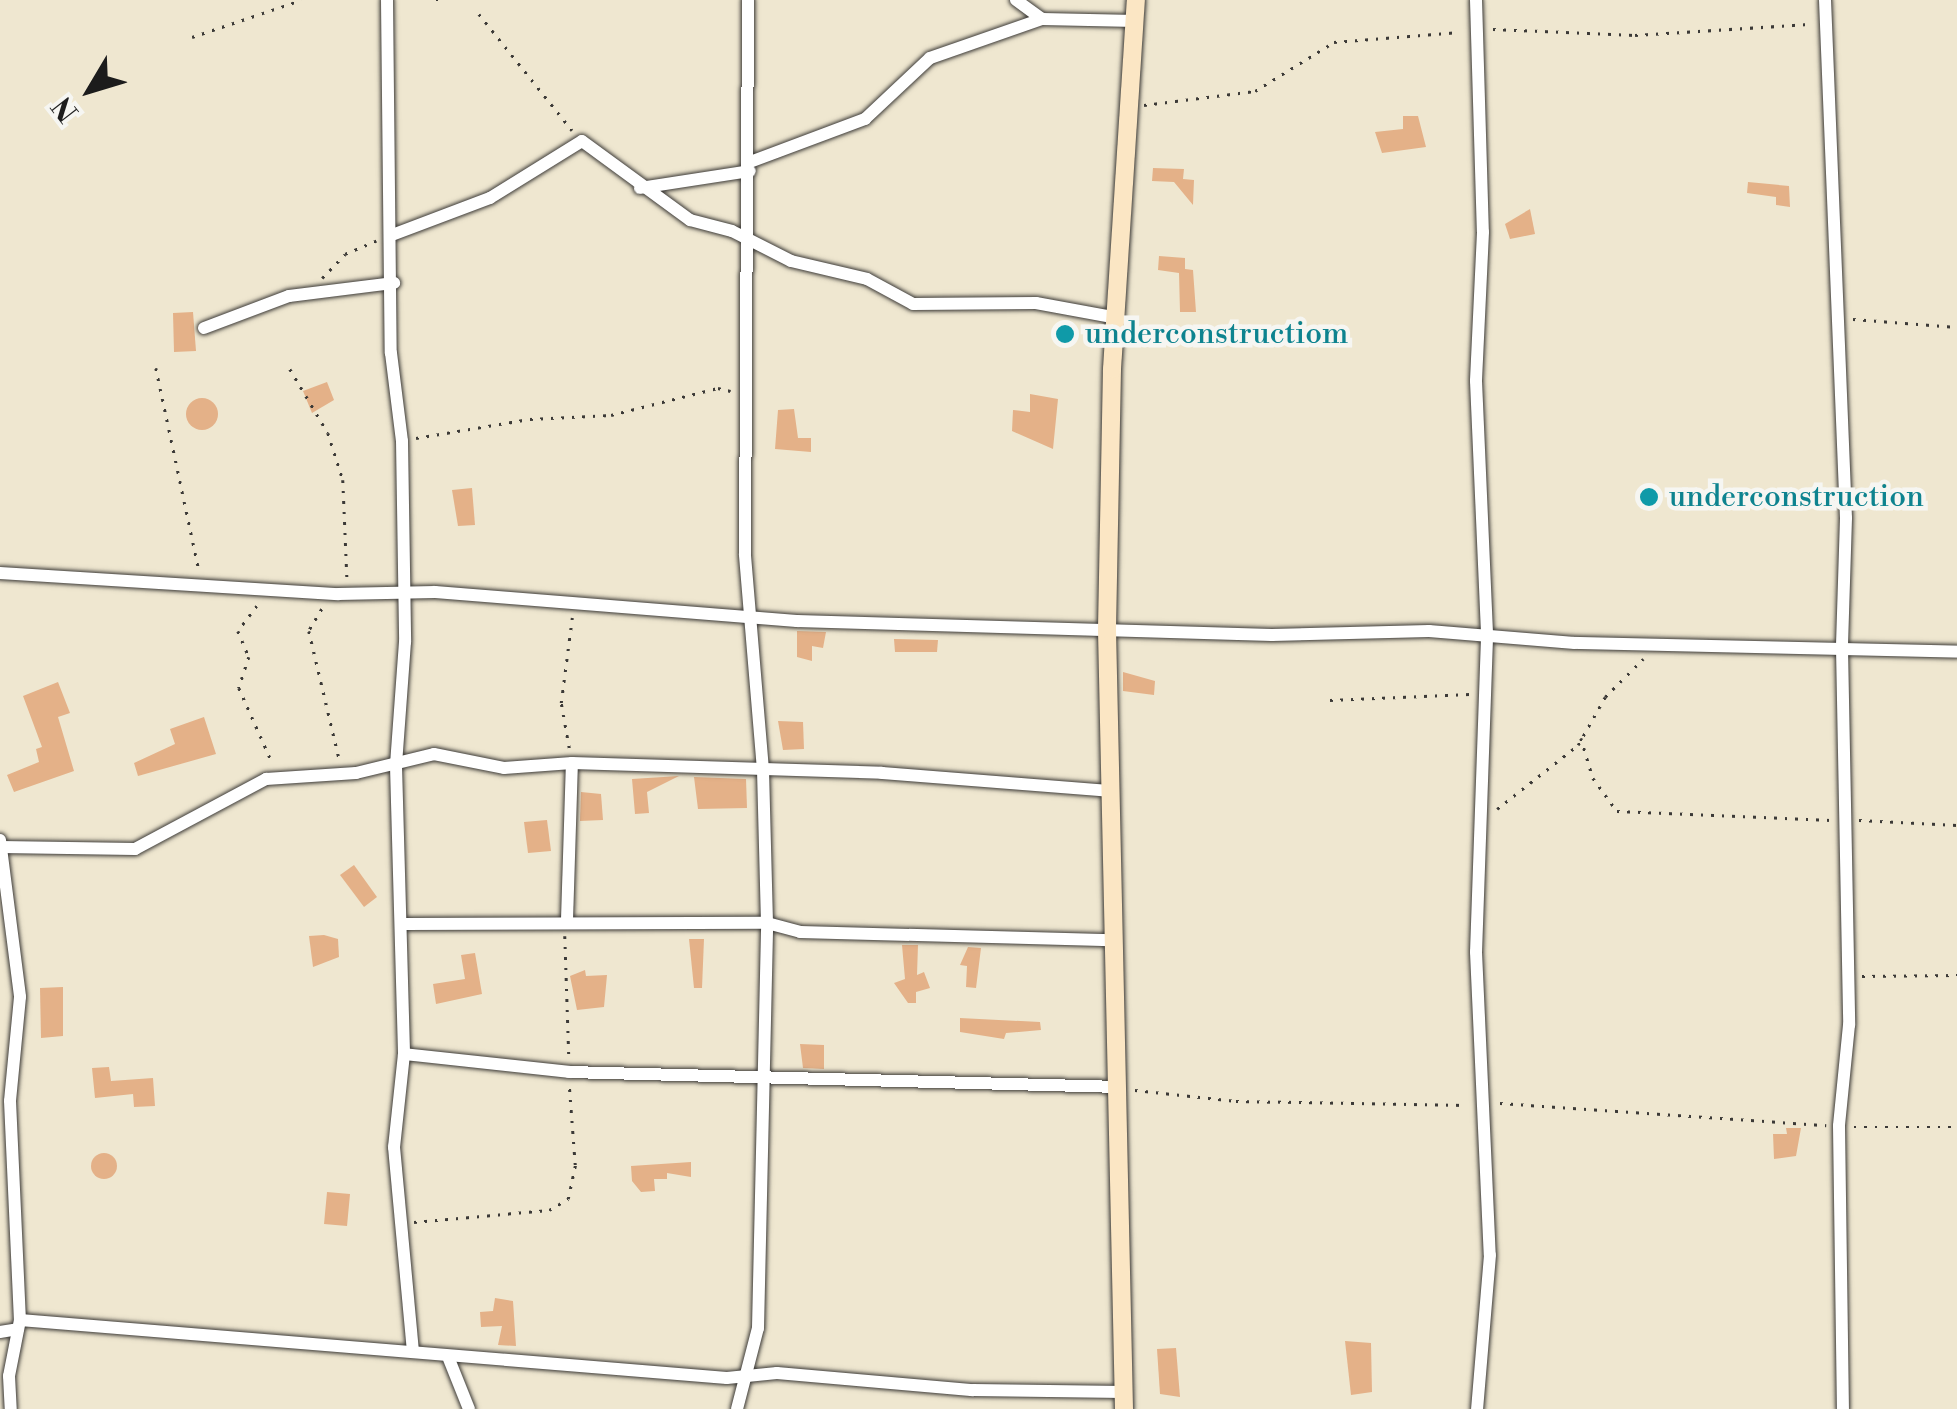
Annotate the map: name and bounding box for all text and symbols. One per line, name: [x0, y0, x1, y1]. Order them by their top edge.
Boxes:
north arrow: [40, 40, 140, 140]
text: N: [45, 89, 87, 128]
place label: underconstructiom: [1085, 316, 1348, 352]
marker: underconstructiom: [1054, 323, 1076, 345]
place label: underconstruction: [1669, 479, 1924, 515]
marker: underconstruction: [1638, 486, 1660, 508]

